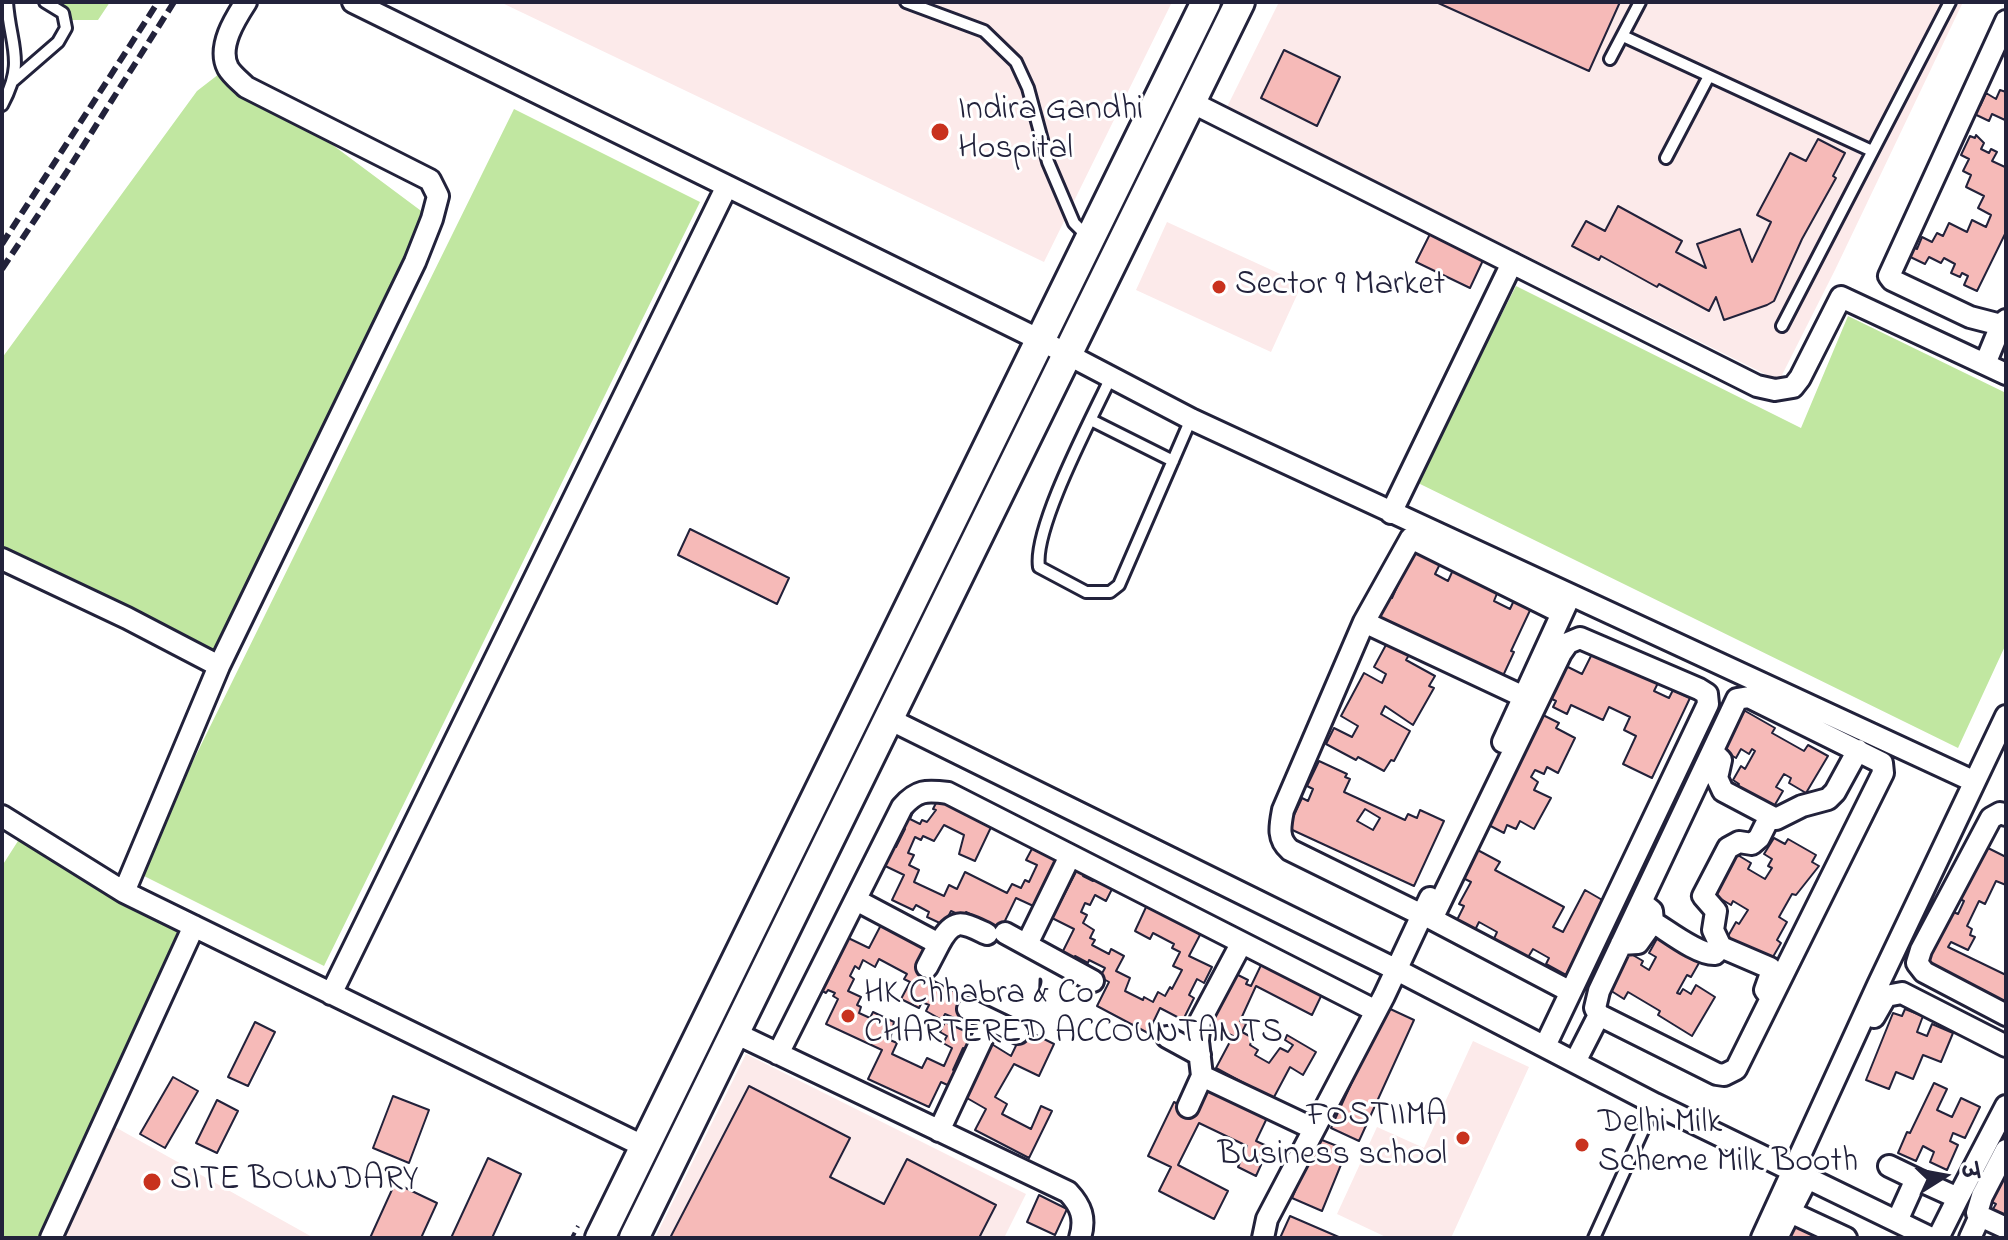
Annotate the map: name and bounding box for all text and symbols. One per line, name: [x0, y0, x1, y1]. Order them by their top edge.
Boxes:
place label: Indira Gandhi Hospital: [958, 92, 1143, 172]
marker: Indira Gandhi Hospital: [929, 121, 951, 143]
place label: Sector 9 Market: [1235, 267, 1445, 307]
marker: Sector 9 Market: [1210, 278, 1228, 296]
place label: HK Chhabra & Co CHARTERED ACCOUNTANTS: [864, 976, 1283, 1056]
marker: HK Chhabra & Co CHARTERED ACCOUNTANTS: [839, 1007, 857, 1025]
place label: FOSTIIMA Business school: [1218, 1098, 1447, 1178]
place label: Delhi Milk Scheme Milk Booth: [1598, 1105, 1858, 1184]
marker: FOSTIIMA Business school: [1454, 1129, 1472, 1147]
marker: Delhi Milk Scheme Milk Booth: [1573, 1136, 1591, 1154]
north arrow: [1904, 1136, 1984, 1216]
text: उ: [1950, 1161, 1985, 1182]
place label: SITE BOUNDARY: [170, 1162, 418, 1202]
marker: SITE BOUNDARY: [141, 1171, 163, 1193]

